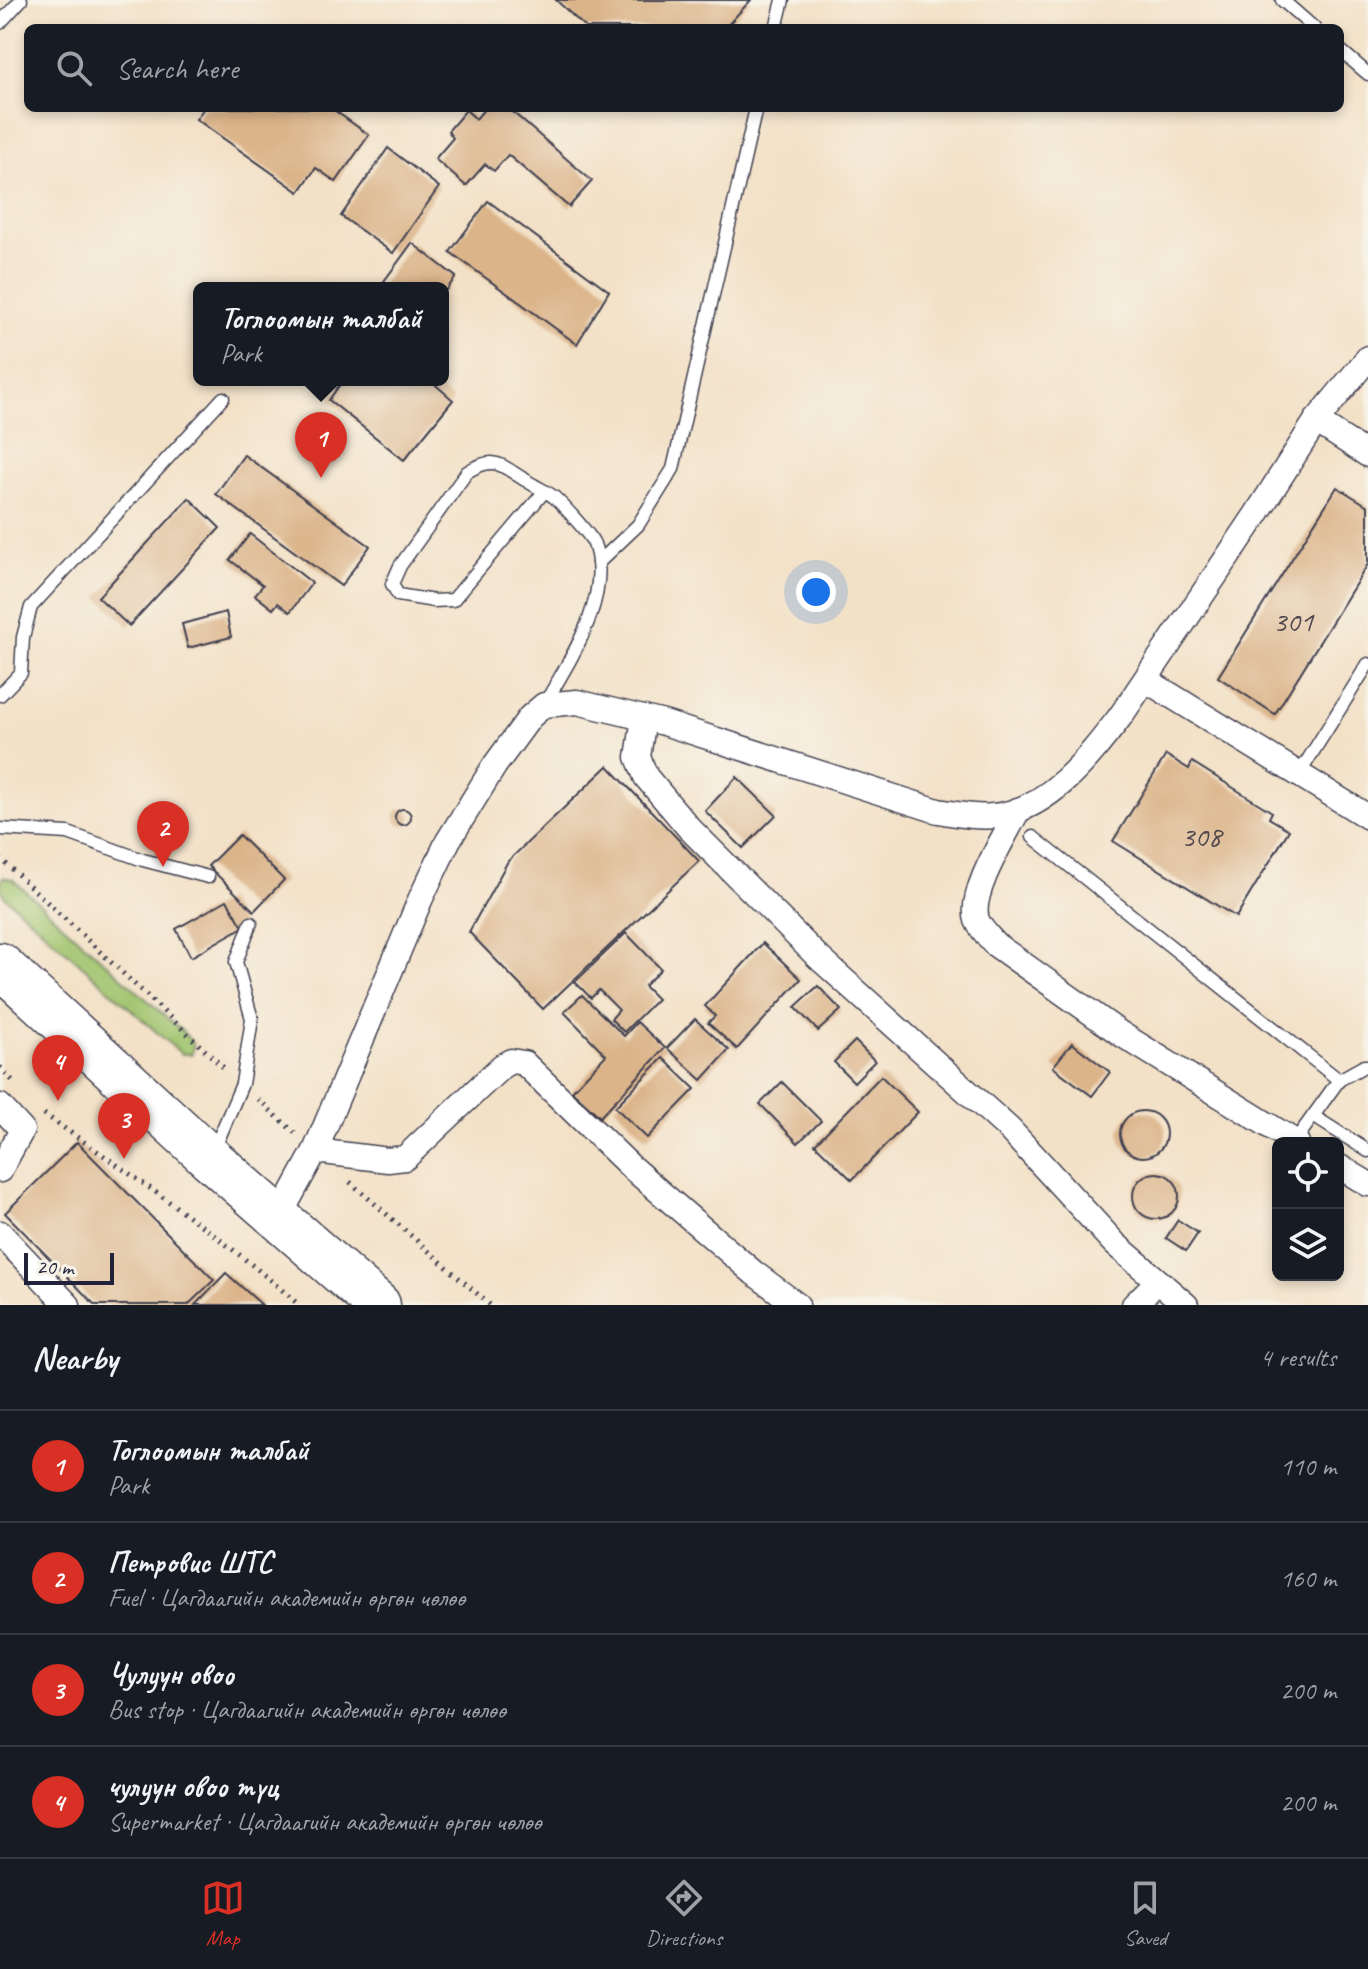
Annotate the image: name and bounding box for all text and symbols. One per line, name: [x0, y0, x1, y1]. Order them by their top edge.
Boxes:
search box: [24, 24, 1344, 112]
icon: search: [52, 46, 96, 90]
text: Search here: [116, 49, 238, 87]
popup: [193, 282, 449, 386]
text: Тоглоомын талбай: [221, 299, 421, 337]
text: Park: [221, 337, 262, 370]
pin: 1: [295, 412, 347, 478]
your location: [796, 572, 836, 612]
house number: 301: [1273, 602, 1315, 640]
pin: 2: [137, 801, 189, 867]
house number: 308: [1181, 817, 1224, 855]
pin: 4: [32, 1035, 84, 1101]
pin: 3: [98, 1093, 150, 1159]
map controls: [1272, 1137, 1344, 1281]
button: locate: [1272, 1137, 1344, 1209]
button: layers: [1272, 1209, 1344, 1281]
scale bar: [24, 1249, 114, 1285]
text: 20 m: [36, 1253, 73, 1281]
text: Nearby: [32, 1336, 118, 1379]
text: 4 results: [1260, 1341, 1336, 1374]
text: Тоглоомын талбай: [108, 1431, 309, 1469]
text: 1: [52, 1450, 64, 1483]
text: 110 m: [1280, 1450, 1336, 1483]
text: Park: [108, 1469, 149, 1502]
text: Петровис ШТС: [108, 1543, 273, 1581]
text: 2: [52, 1562, 64, 1595]
text: 160 m: [1280, 1562, 1336, 1595]
text: Fuel · Цагдаагийн академийн өргөн чөлөө: [108, 1581, 465, 1614]
text: Чулуун овоо: [108, 1655, 234, 1693]
text: 3: [52, 1674, 64, 1707]
text: 200 m: [1280, 1674, 1336, 1707]
text: Bus stop · Цагдаагийн академийн өргөн чөлөө: [108, 1693, 506, 1726]
text: чулуун овоо түц: [108, 1767, 279, 1805]
text: 4: [52, 1786, 64, 1819]
text: 200 m: [1280, 1786, 1336, 1819]
text: Supermarket · Цагдаагийн академийн өргөн чөлөө: [108, 1805, 542, 1838]
tab: Map: [201, 1876, 245, 1952]
tab: Directions: [646, 1876, 722, 1952]
tab: Saved: [1123, 1876, 1167, 1952]

